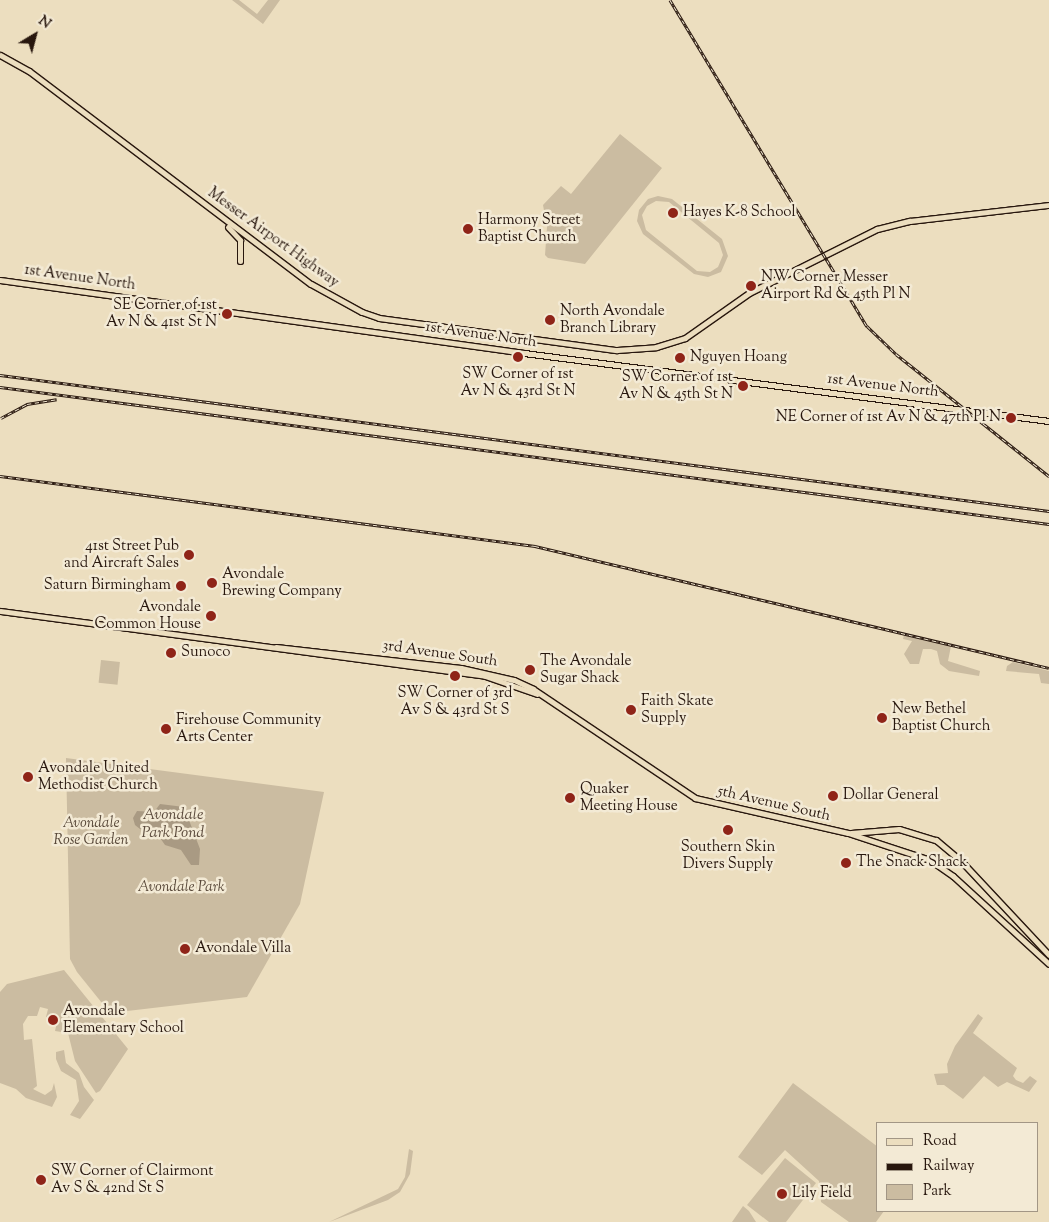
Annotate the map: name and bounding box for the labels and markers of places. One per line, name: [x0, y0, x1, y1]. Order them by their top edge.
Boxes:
place label: Hayes K-8 School: [683, 204, 796, 222]
marker: Hayes K-8 School: [667, 207, 679, 219]
place label: Harmony Street Baptist Church: [478, 211, 580, 246]
marker: Harmony Street Baptist Church: [462, 223, 474, 235]
place label: NW Corner Messer Airport Rd & 45th Pl N: [761, 268, 911, 303]
marker: NW Corner Messer Airport Rd & 45th Pl N: [745, 280, 757, 292]
place label: SE Corner of 1st Av N & 41st St N: [106, 296, 217, 331]
place label: North Avondale Branch Library: [560, 302, 665, 337]
marker: SE Corner of 1st Av N & 41st St N: [221, 308, 233, 320]
marker: North Avondale Branch Library: [544, 314, 556, 326]
place label: Nguyen Hoang: [690, 349, 787, 367]
marker: SW Corner of 1st Av N & 43rd St N: [512, 351, 524, 363]
marker: Nguyen Hoang: [674, 352, 686, 364]
place label: SW Corner of 1st Av N & 43rd St N: [461, 365, 575, 400]
place label: SW Corner of 1st Av N & 45th St N: [619, 368, 733, 403]
marker: SW Corner of 1st Av N & 45th St N: [737, 380, 749, 392]
place label: NE Corner of 1st Av N & 47th Pl N: [776, 409, 1001, 427]
marker: NE Corner of 1st Av N & 47th Pl N: [1005, 412, 1017, 424]
place label: 41st Street Pub and Aircraft Sales: [64, 537, 179, 572]
marker: 41st Street Pub and Aircraft Sales: [183, 549, 195, 561]
place label: Avondale Brewing Company: [222, 565, 342, 600]
place label: Saturn Birmingham: [44, 577, 171, 595]
marker: Avondale Brewing Company: [206, 577, 218, 589]
marker: Saturn Birmingham: [175, 580, 187, 592]
place label: Avondale Common House: [95, 598, 201, 633]
marker: Avondale Common House: [205, 610, 217, 622]
place label: Sunoco: [181, 644, 230, 662]
marker: Sunoco: [165, 647, 177, 659]
place label: The Avondale Sugar Shack: [540, 652, 631, 687]
marker: The Avondale Sugar Shack: [524, 664, 536, 676]
marker: SW Corner of 3rd Av S & 43rd St S: [449, 670, 461, 682]
place label: SW Corner of 3rd Av S & 43rd St S: [397, 684, 513, 719]
place label: Faith Skate Supply: [641, 692, 713, 727]
place label: New Bethel Baptist Church: [892, 700, 991, 735]
marker: Faith Skate Supply: [625, 704, 637, 716]
place label: Firehouse Community Arts Center: [176, 711, 321, 746]
marker: New Bethel Baptist Church: [876, 712, 888, 724]
marker: Firehouse Community Arts Center: [160, 723, 172, 735]
place label: Avondale United Methodist Church: [38, 759, 158, 794]
marker: Avondale United Methodist Church: [22, 771, 34, 783]
place label: Quaker Meeting House: [580, 780, 678, 815]
place label: Dollar General: [843, 787, 939, 805]
marker: Dollar General: [827, 790, 839, 802]
marker: Quaker Meeting House: [564, 792, 576, 804]
marker: Southern Skin Divers Supply: [722, 824, 734, 836]
place label: Southern Skin Divers Supply: [681, 838, 775, 873]
place label: The Snack Shack: [856, 854, 967, 872]
marker: The Snack Shack: [840, 857, 852, 869]
place label: Avondale Villa: [195, 940, 291, 958]
marker: Avondale Villa: [179, 943, 191, 955]
place label: Avondale Elementary School: [63, 1002, 184, 1037]
marker: Avondale Elementary School: [47, 1014, 59, 1026]
place label: SW Corner of Clairmont Av S & 42nd St S: [51, 1162, 213, 1197]
marker: SW Corner of Clairmont Av S & 42nd St S: [35, 1174, 47, 1186]
place label: Lily Field: [792, 1185, 852, 1203]
marker: Lily Field: [776, 1188, 788, 1200]

